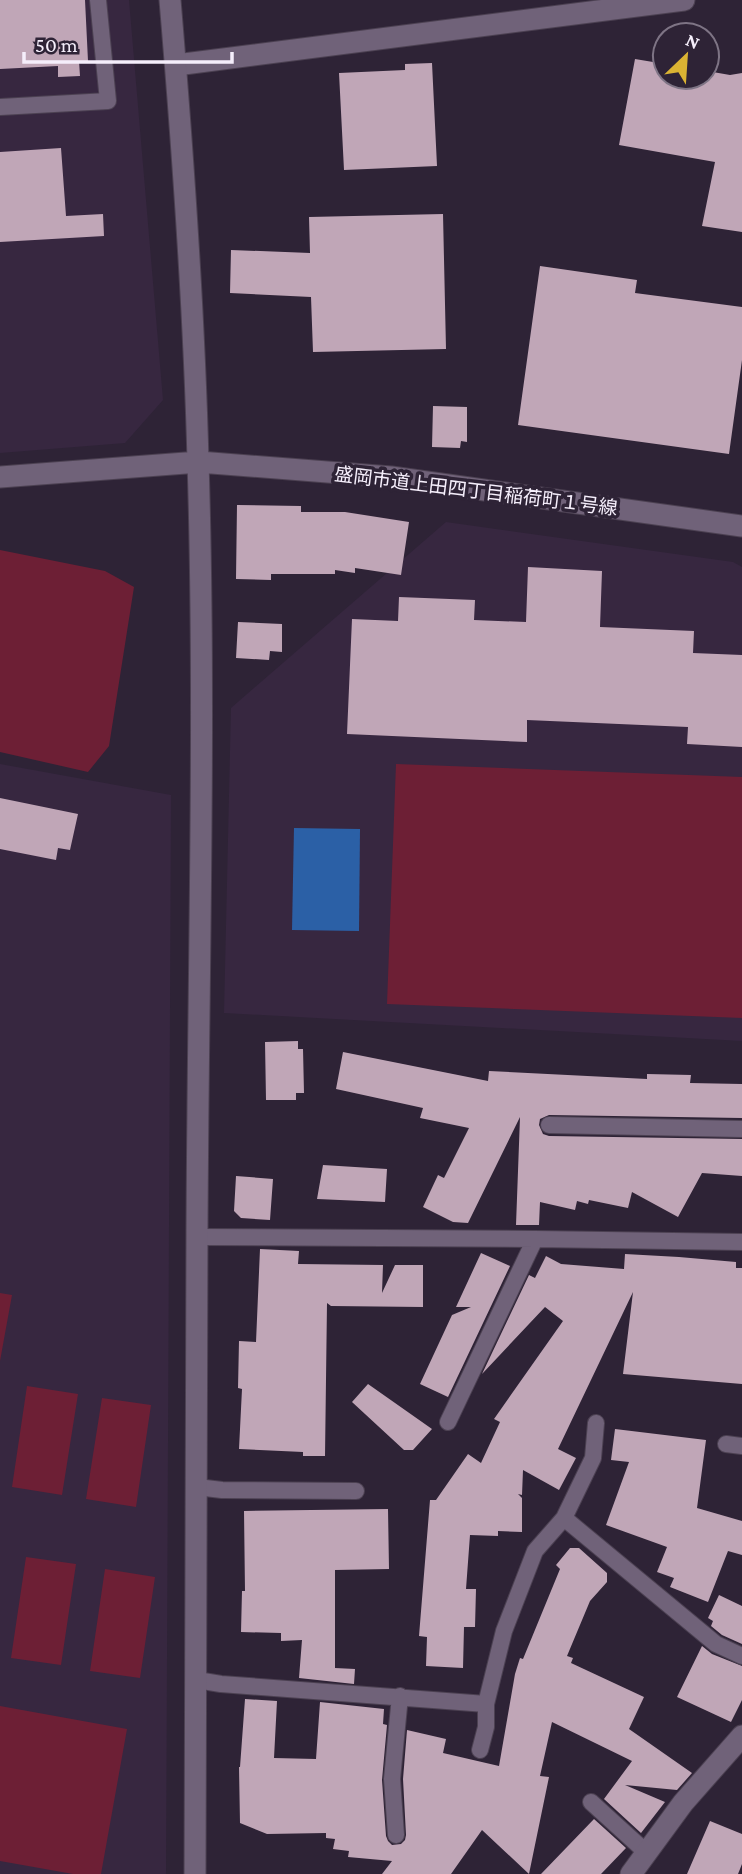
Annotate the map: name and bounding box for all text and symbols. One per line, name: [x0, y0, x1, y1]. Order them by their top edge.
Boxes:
scale bar: [24, 21, 233, 65]
north arrow: [651, 21, 721, 91]
text: N: [683, 29, 703, 53]
text: 50 m: [35, 33, 78, 57]
street label: 盛岡市道上田四丁目稲荷町１号線: [333, 463, 619, 519]

